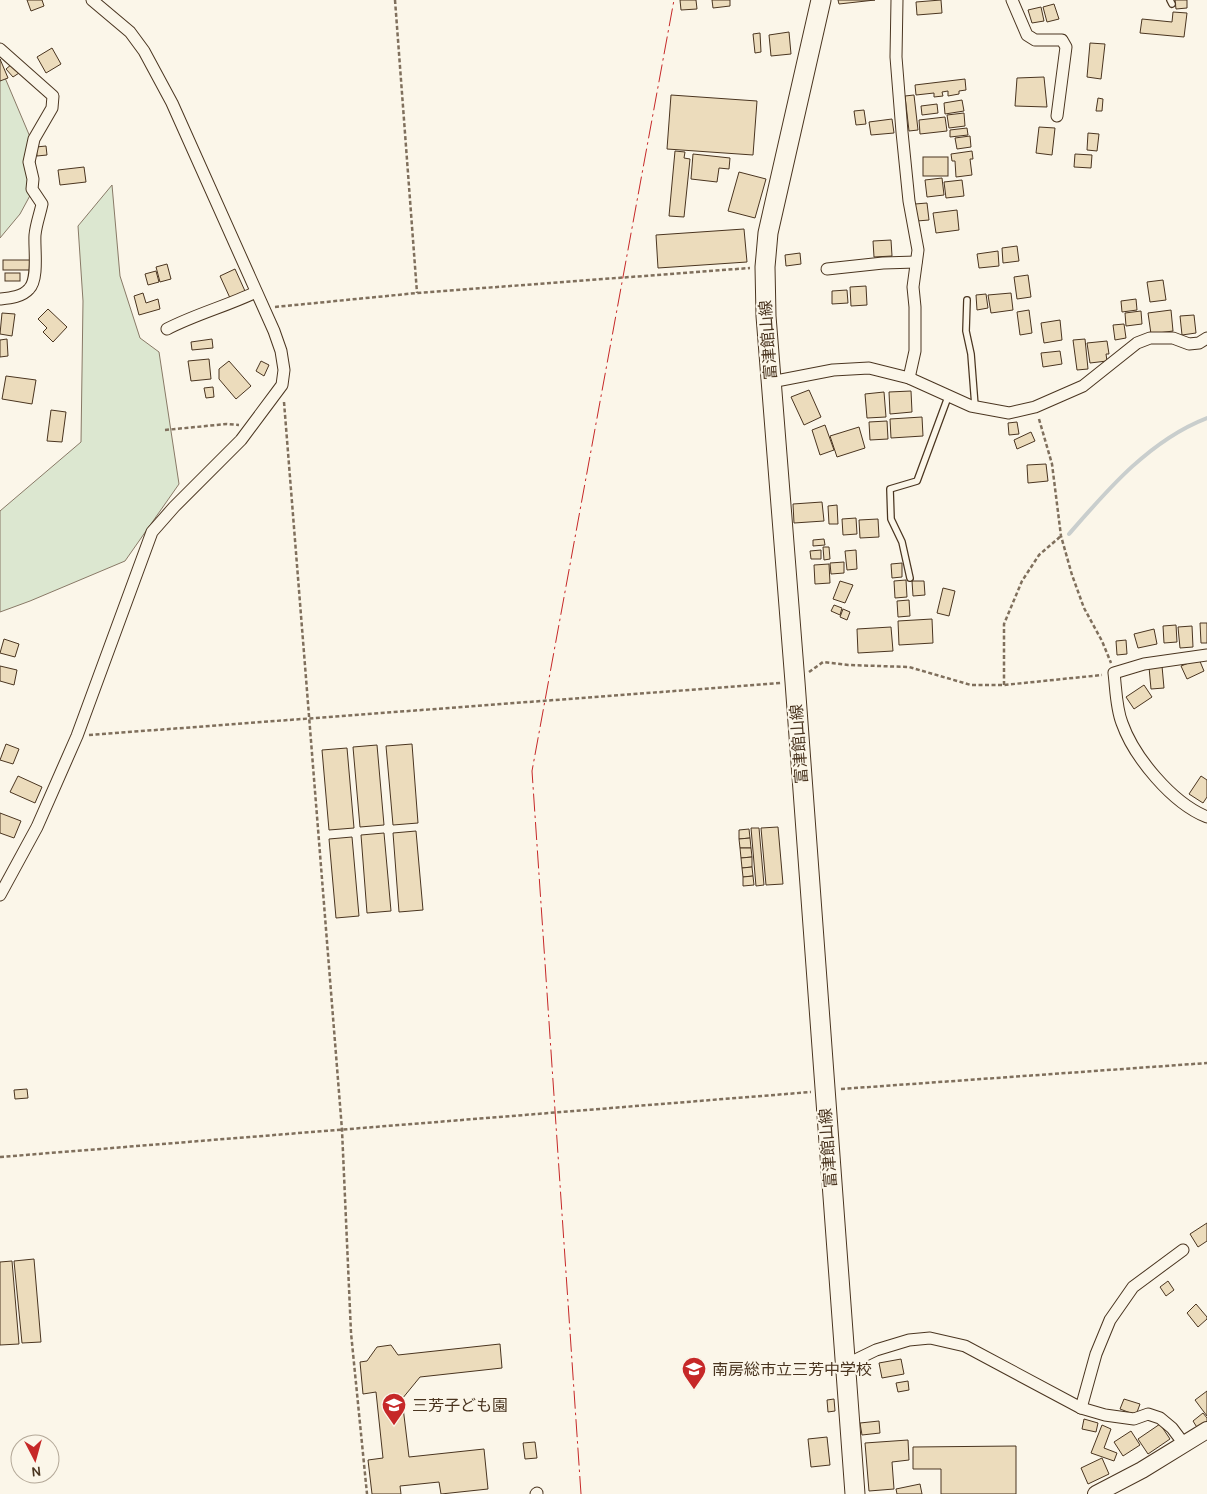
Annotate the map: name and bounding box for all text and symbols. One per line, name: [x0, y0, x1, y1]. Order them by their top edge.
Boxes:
street label: 富津館山線: [756, 299, 780, 381]
street label: 富津館山線: [787, 703, 811, 785]
street label: 富津館山線: [816, 1107, 840, 1189]
school or university icon: 南房総市立三芳中学校: [681, 1356, 707, 1390]
place label: 南房総市立三芳中学校: [712, 1360, 872, 1379]
school or university icon: 三芳子ども園: [381, 1392, 407, 1426]
place label: 三芳子ども園: [412, 1396, 508, 1415]
north arrow: [10, 1434, 60, 1484]
text: N: [30, 1462, 42, 1480]

